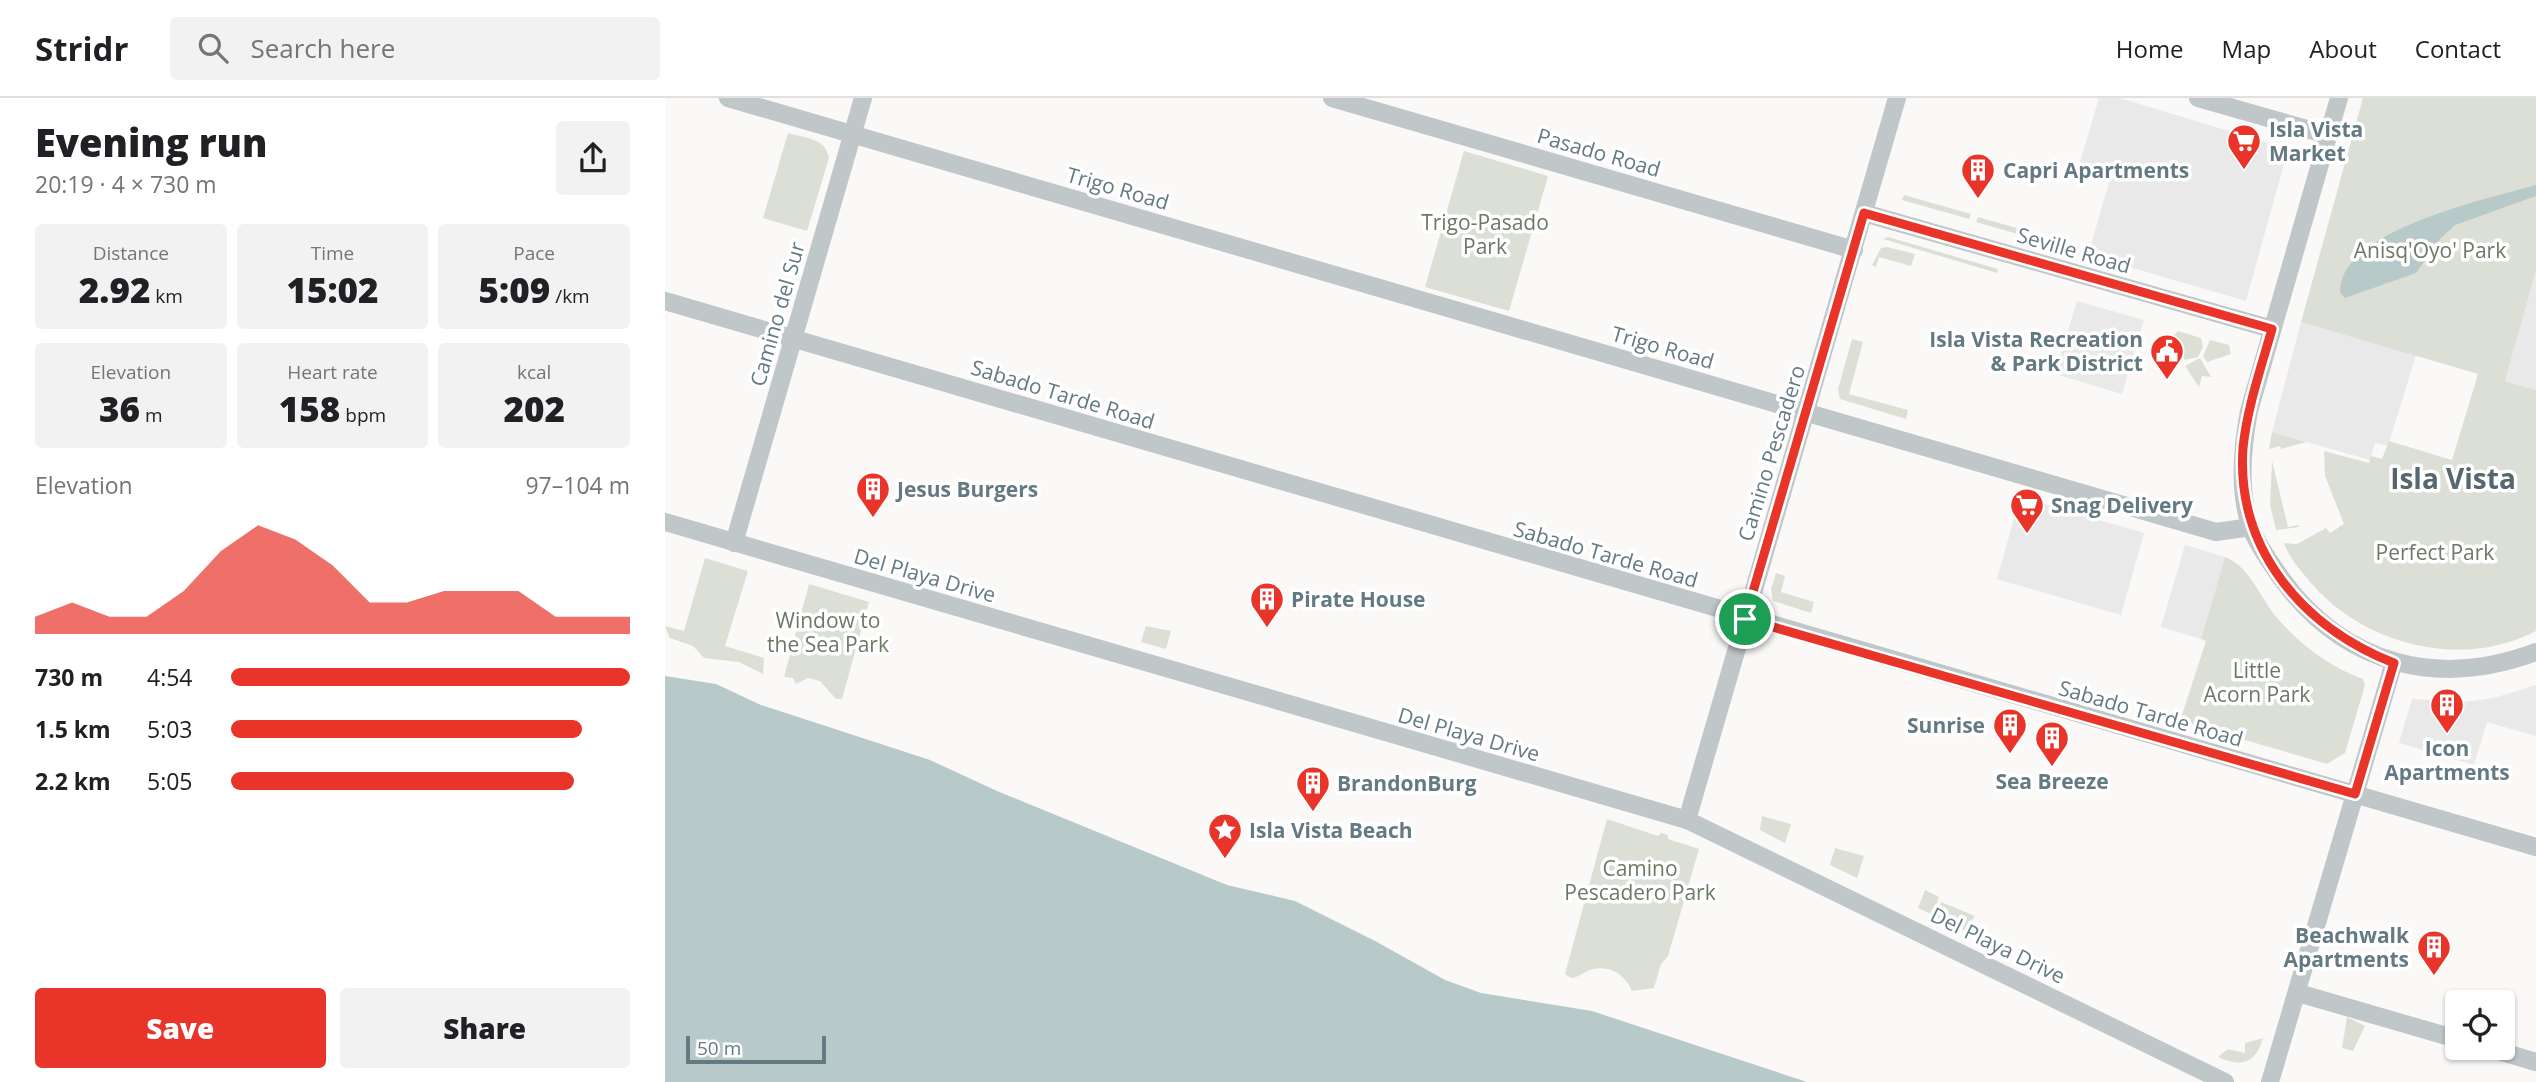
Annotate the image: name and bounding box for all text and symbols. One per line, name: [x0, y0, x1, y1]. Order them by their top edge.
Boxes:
search box: [170, 17, 660, 80]
text: Stridr: [35, 26, 128, 71]
icon: search: [194, 29, 232, 67]
text: Search here: [250, 30, 395, 66]
text: Home: [2116, 32, 2184, 65]
text: Map: [2222, 32, 2271, 65]
text: About: [2309, 32, 2377, 65]
text: Contact: [2415, 32, 2501, 65]
place label: Isla Vista Market: [2269, 115, 2363, 167]
text: Evening run: [35, 116, 267, 168]
button: share: [556, 121, 630, 195]
street label: Pasado Road: [1534, 121, 1664, 183]
supermarket icon: Isla Vista Market: [2225, 122, 2263, 171]
building icon: Capri Apartments: [1959, 151, 1997, 200]
place label: Capri Apartments: [2003, 156, 2189, 184]
street label: Trigo Road: [1064, 160, 1172, 216]
text: 20:19 · 4 × 730 m: [35, 168, 217, 200]
park label: Trigo-Pasado Park: [1421, 208, 1549, 260]
street label: Seville Road: [2014, 220, 2134, 280]
park label: Anisq'Oyo' Park: [2354, 236, 2506, 264]
street label: Camino del Sur: [743, 238, 811, 389]
text: Distance: [93, 240, 169, 266]
text: Time: [311, 240, 354, 266]
text: Pace: [513, 240, 555, 266]
text: 2.92: [79, 266, 150, 313]
text: 15:02: [286, 266, 379, 313]
text: 5:09: [479, 266, 550, 313]
text: km: [150, 283, 183, 309]
text: /km: [550, 283, 590, 309]
street label: Trigo Road: [1609, 319, 1717, 375]
place label: Isla Vista Recreation & Park District: [1929, 325, 2143, 377]
public building icon: Isla Vista Recreation & Park District: [2148, 332, 2186, 381]
street label: Sabado Tarde Road: [968, 353, 1158, 435]
text: Elevation: [90, 359, 171, 385]
text: Heart rate: [287, 359, 378, 385]
text: kcal: [517, 359, 551, 385]
street label: Camino Pescadero: [1731, 362, 1811, 544]
text: 36: [99, 385, 140, 432]
text: 158: [279, 385, 340, 432]
text: 202: [503, 385, 565, 432]
text: m: [140, 402, 163, 428]
text: bpm: [340, 402, 386, 428]
district label: Isla Vista: [2390, 459, 2516, 497]
text: Elevation: [35, 469, 133, 501]
text: 97–104 m: [525, 469, 630, 501]
building icon: Jesus Burgers: [854, 470, 892, 519]
place label: Jesus Burgers: [895, 475, 1038, 503]
supermarket icon: Snag Delivery: [2008, 486, 2046, 535]
place label: Snag Delivery: [2051, 491, 2193, 519]
street label: Sabado Tarde Road: [1510, 514, 1702, 594]
park label: Perfect Park: [2376, 538, 2494, 566]
street label: Del Playa Drive: [851, 541, 999, 609]
building icon: Pirate House: [1248, 580, 1286, 629]
place label: Pirate House: [1291, 585, 1426, 613]
pin: [1715, 589, 1775, 649]
icon: arrive: [1726, 600, 1764, 638]
park label: Window to the Sea Park: [767, 606, 889, 658]
park label: Little Acorn Park: [2204, 656, 2310, 708]
text: 730 m: [35, 661, 103, 693]
text: 4:54: [147, 661, 193, 693]
street label: Sabado Tarde Road: [2055, 673, 2247, 753]
building icon: Icon Apartments: [2428, 686, 2466, 735]
street label: Del Playa Drive: [1395, 700, 1543, 768]
building icon: Sunrise: [1991, 706, 2029, 755]
place label: Sunrise: [1907, 711, 1985, 739]
text: 1.5 km: [35, 713, 111, 745]
text: 5:03: [147, 713, 193, 745]
building icon: Sea Breeze: [2033, 719, 2071, 768]
place label: Icon Apartments: [2384, 734, 2510, 786]
building icon: BrandonBurg: [1294, 764, 1332, 813]
text: 2.2 km: [35, 765, 111, 797]
text: 5:05: [147, 765, 193, 797]
place label: Sea Breeze: [1995, 767, 2109, 795]
place label: BrandonBurg: [1337, 769, 1477, 797]
place icon: Isla Vista Beach: [1206, 811, 1244, 860]
place label: Isla Vista Beach: [1249, 816, 1413, 844]
park label: Camino Pescadero Park: [1564, 854, 1716, 906]
street label: Del Playa Drive: [1926, 900, 2070, 990]
place label: Beachwalk Apartments: [2284, 921, 2410, 973]
building icon: Beachwalk Apartments: [2415, 928, 2453, 977]
button: Save: [35, 988, 326, 1068]
button: Share: [340, 988, 630, 1068]
map controls: [2445, 990, 2515, 1060]
button: locate: [2445, 990, 2515, 1060]
scale bar: [686, 1033, 826, 1065]
text: 50 m: [697, 1035, 741, 1061]

